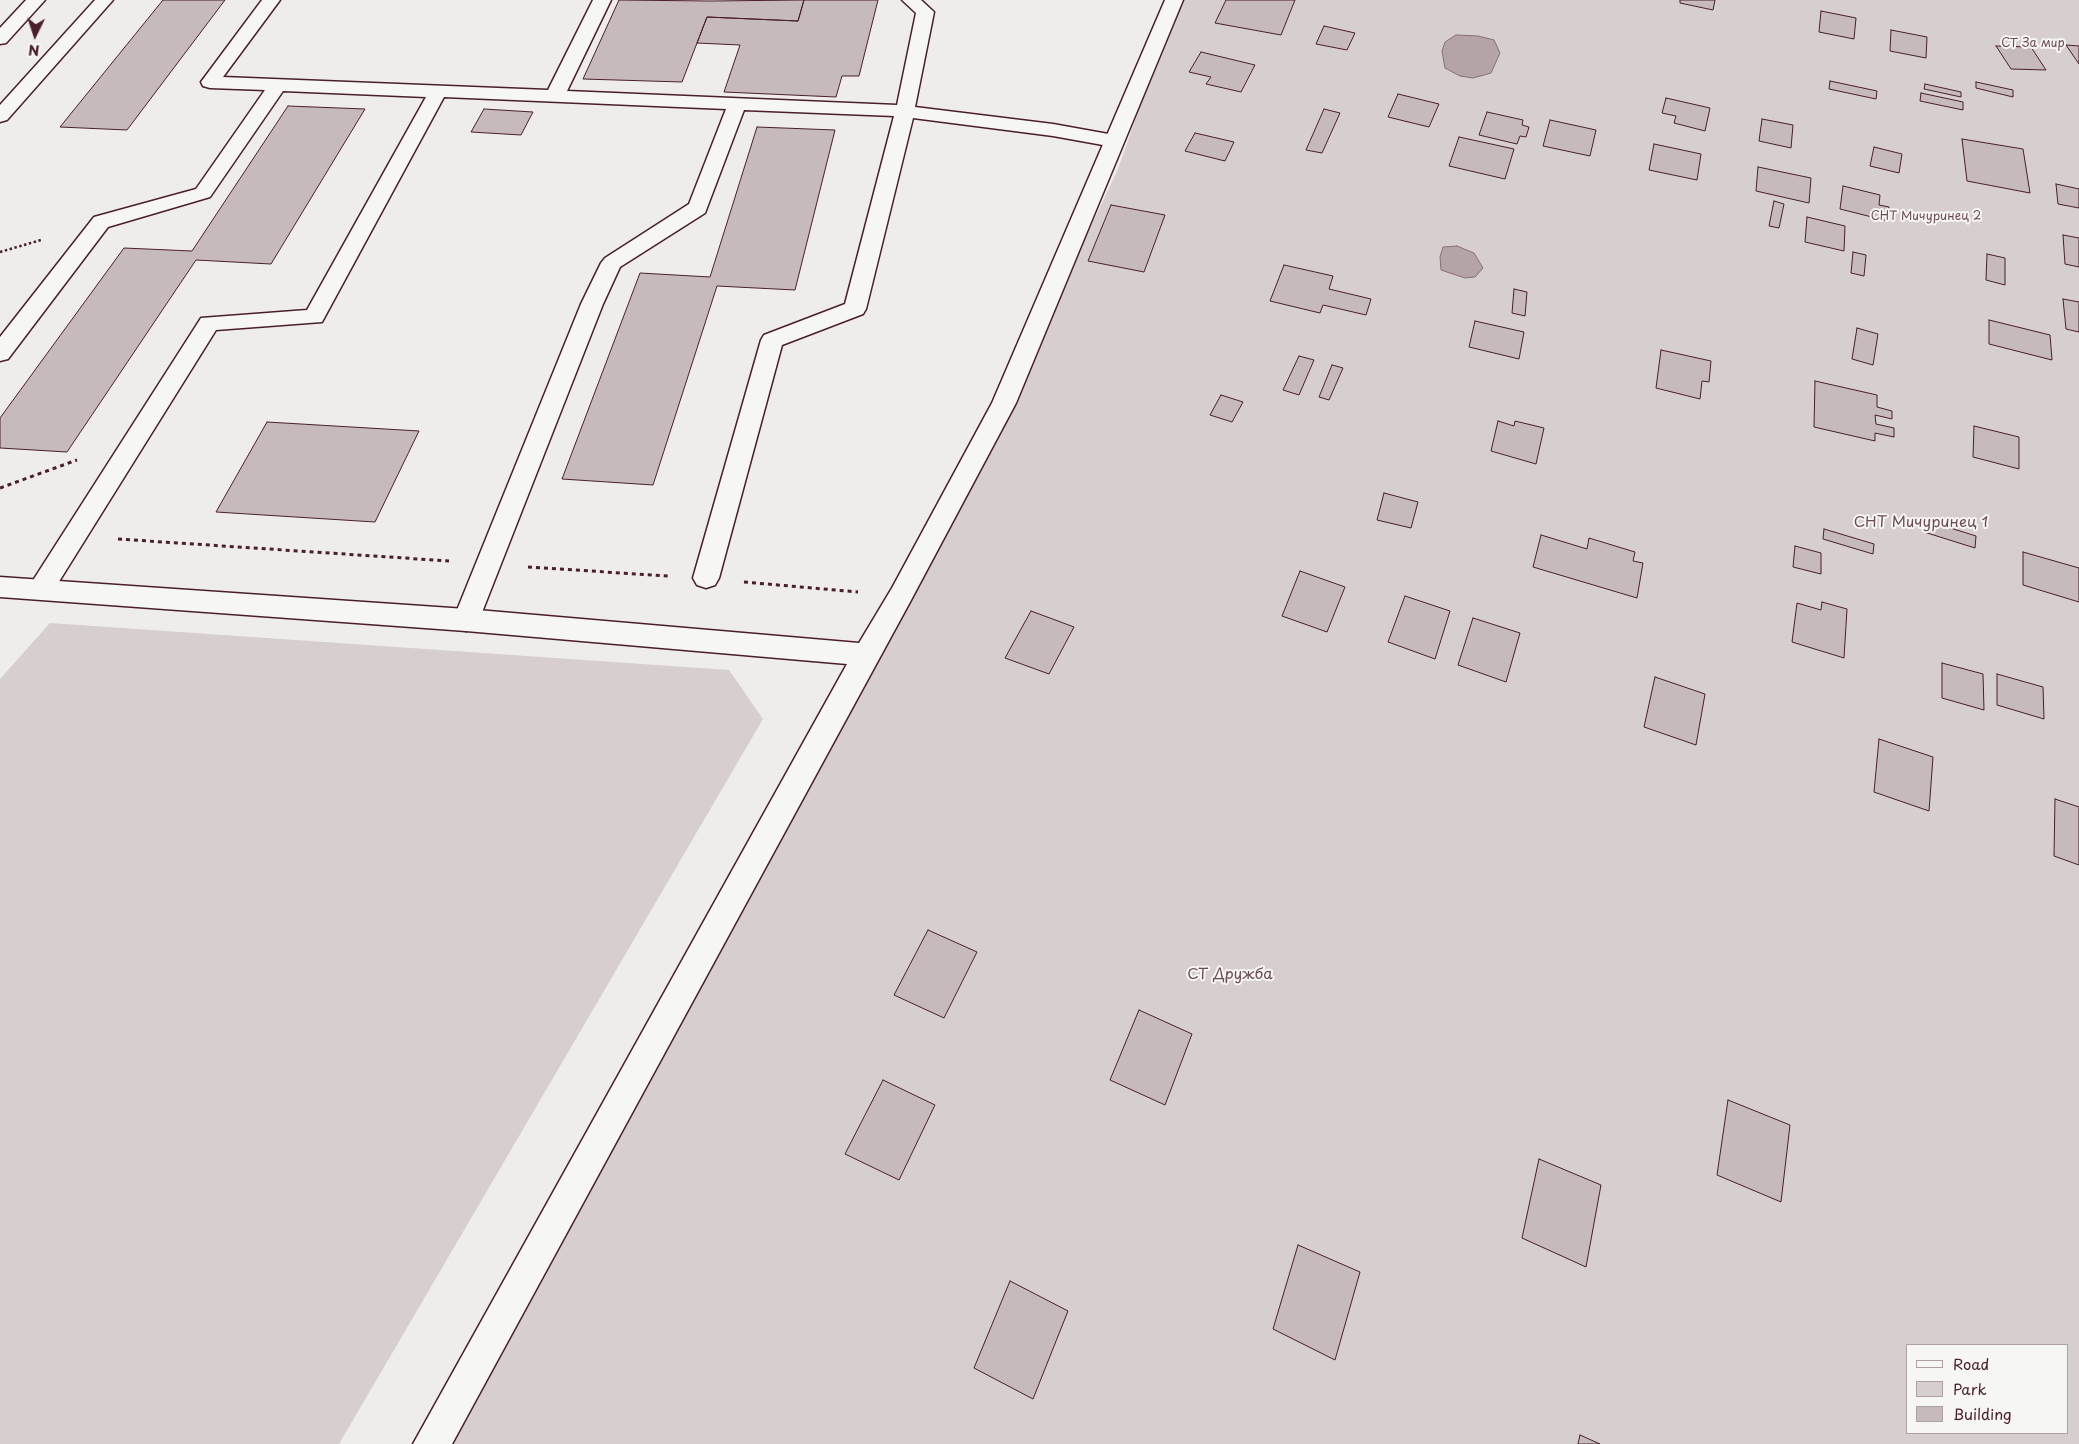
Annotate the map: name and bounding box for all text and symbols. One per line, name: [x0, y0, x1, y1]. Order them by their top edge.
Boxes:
north arrow: [10, 10, 60, 60]
park label: СТ За мир: [2001, 37, 2065, 51]
text: N: [28, 40, 40, 61]
park label: СНТ Мичуринец 2: [1871, 210, 1981, 224]
park label: СНТ Мичуринец 1: [1854, 514, 1988, 532]
park label: СТ Дружба: [1187, 966, 1273, 984]
legend: [1906, 1344, 2069, 1434]
text: Road: [1953, 1352, 1989, 1375]
text: Park: [1953, 1377, 1987, 1400]
text: Building: [1953, 1402, 2012, 1425]

